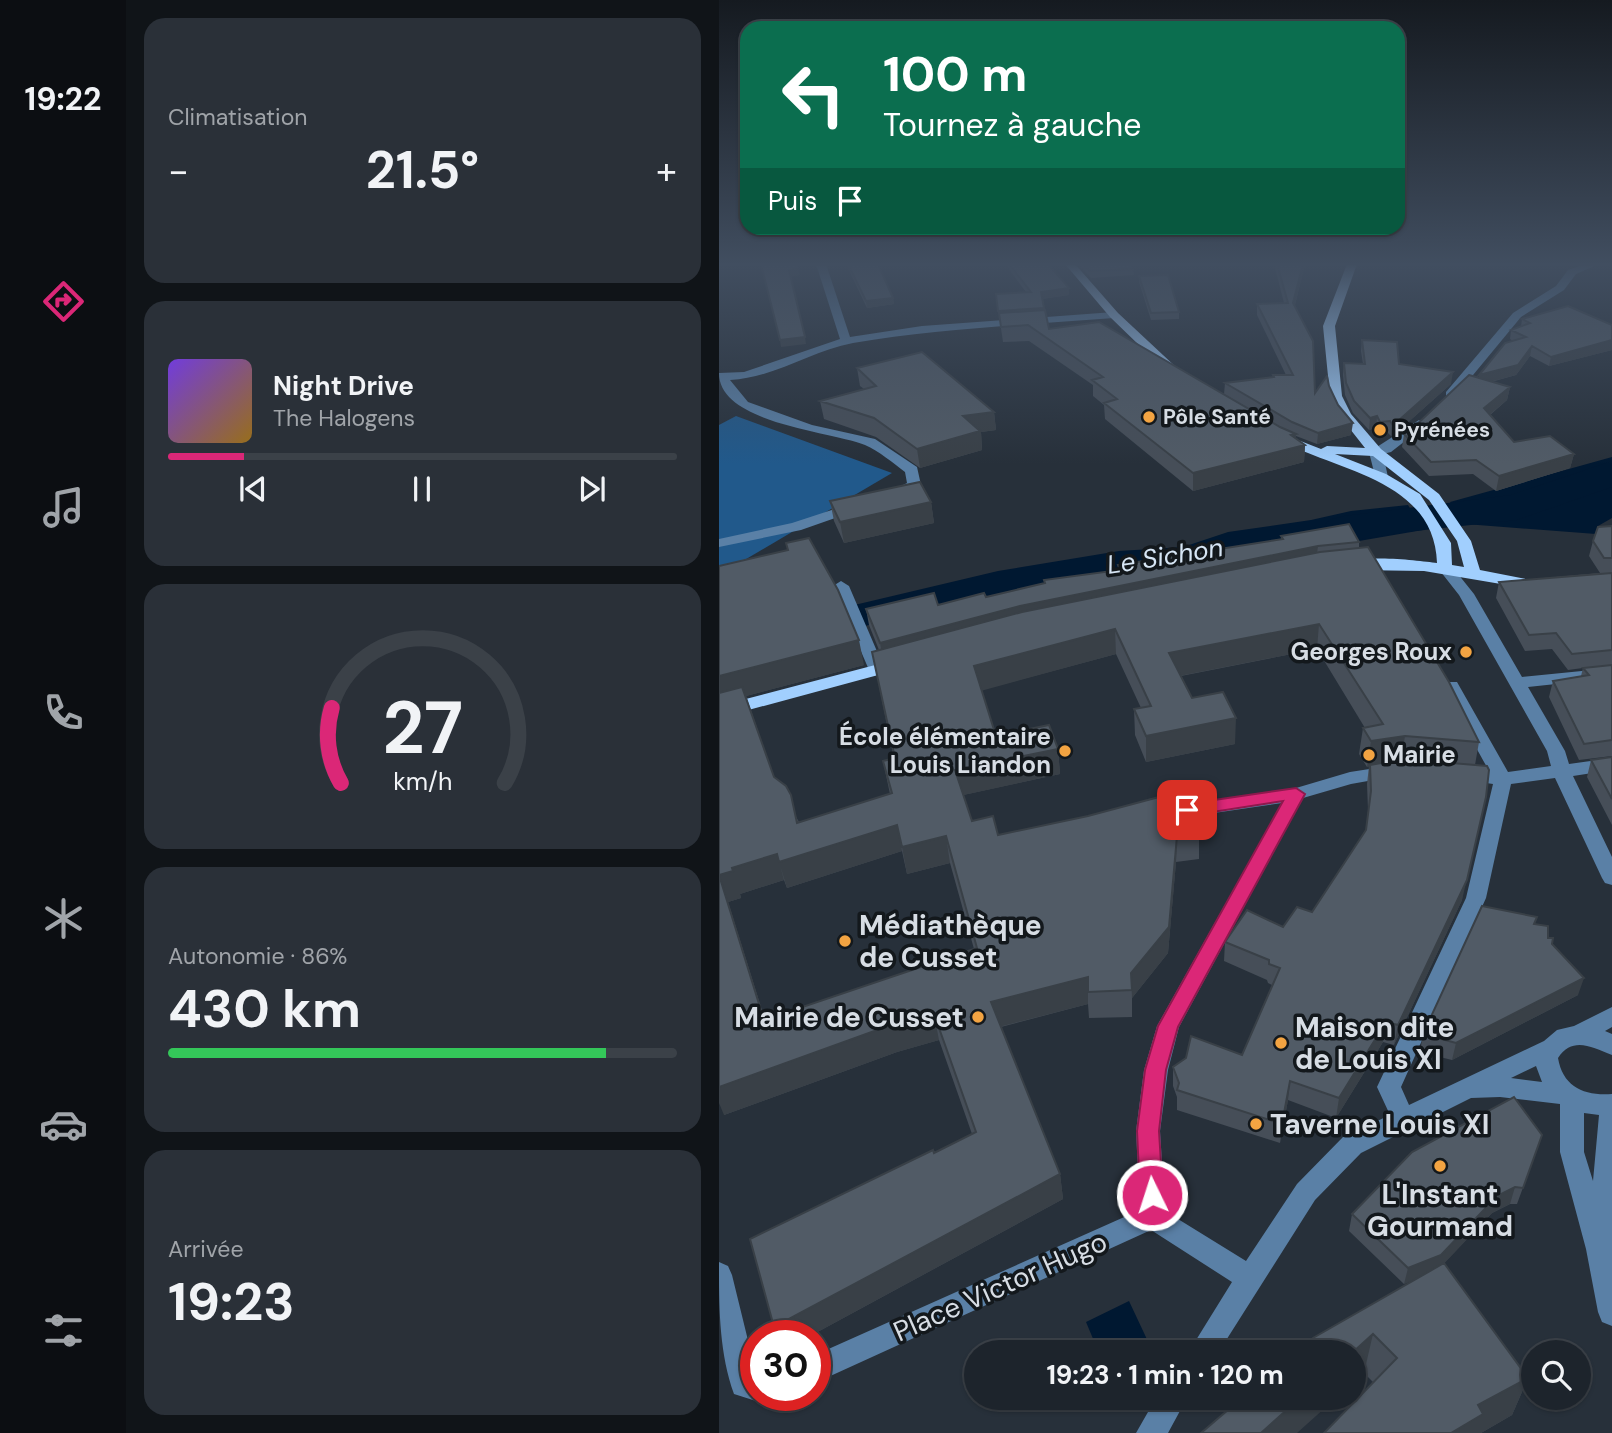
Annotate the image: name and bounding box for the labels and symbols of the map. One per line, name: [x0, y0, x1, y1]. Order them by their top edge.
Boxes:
place label: Pôle Santé: [1163, 403, 1271, 431]
marker: Pôle Santé: [1141, 409, 1157, 425]
place label: Pyrénées: [1394, 416, 1490, 444]
marker: Pyrénées: [1372, 422, 1388, 438]
water label: Le Sichon: [1104, 530, 1226, 582]
place label: Georges Roux: [1290, 636, 1452, 667]
marker: Georges Roux: [1458, 644, 1474, 660]
place label: École élémentaire Louis Liandon: [839, 720, 1051, 780]
place label: Mairie: [1383, 739, 1456, 770]
marker: École élémentaire Louis Liandon: [1057, 743, 1073, 759]
marker: Mairie: [1361, 747, 1377, 763]
pin: [1157, 780, 1217, 840]
place label: Médiathèque de Cusset: [859, 907, 1042, 976]
marker: Médiathèque de Cusset: [837, 933, 853, 949]
place label: Mairie de Cusset: [734, 999, 964, 1036]
marker: Mairie de Cusset: [970, 1009, 986, 1025]
place label: Maison dite de Louis XI: [1295, 1009, 1454, 1078]
marker: Maison dite de Louis XI: [1273, 1035, 1289, 1051]
place label: Taverne Louis XI: [1270, 1106, 1489, 1143]
marker: Taverne Louis XI: [1248, 1116, 1264, 1132]
position arrow: [1115, 1158, 1189, 1232]
marker: L'Instant Gourmand: [1432, 1158, 1448, 1174]
place label: L'Instant Gourmand: [1367, 1176, 1513, 1245]
street label: Place Victor Hugo: [888, 1223, 1113, 1350]
speed limit sign: 30: [740, 1320, 831, 1411]

